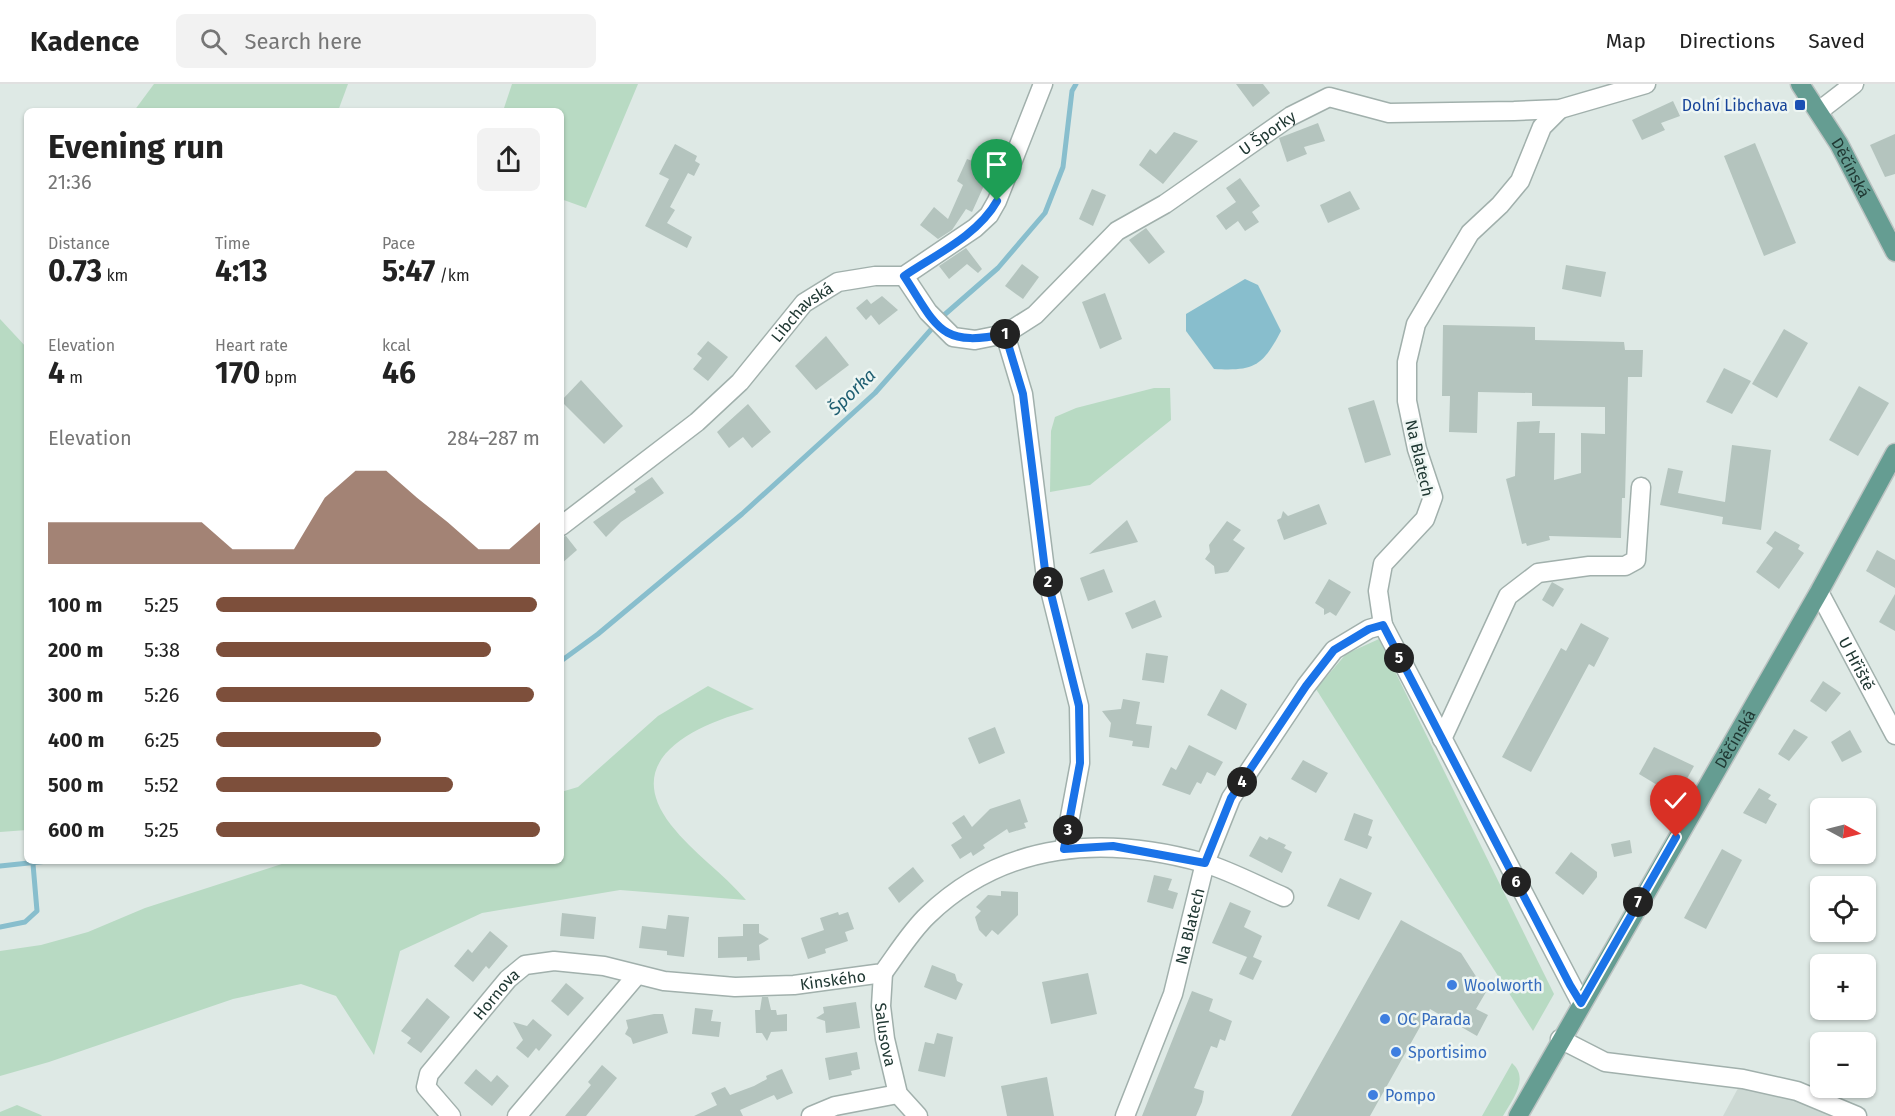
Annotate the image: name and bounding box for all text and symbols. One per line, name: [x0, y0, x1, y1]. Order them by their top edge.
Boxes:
search box: [176, 14, 596, 68]
text: Kadence: [30, 25, 140, 58]
icon: search: [197, 25, 230, 58]
text: Search here: [245, 28, 362, 55]
text: Map: [1606, 28, 1646, 54]
text: Directions: [1679, 28, 1775, 54]
text: Saved: [1808, 28, 1865, 54]
place label: Dolní Libchava: [1682, 96, 1788, 115]
marker: Dolní Libchava: [1793, 98, 1807, 112]
street label: U Šporky: [1235, 107, 1300, 159]
text: Evening run: [48, 127, 224, 167]
button: share: [477, 128, 540, 191]
street label: Děčínská: [1827, 134, 1874, 201]
pin: [971, 139, 1022, 201]
icon: arrive: [980, 148, 1013, 181]
text: 21:36: [48, 170, 92, 194]
text: Distance: [48, 234, 110, 253]
text: Time: [215, 234, 250, 253]
text: Pace: [382, 234, 415, 253]
text: 0.73: [48, 253, 102, 289]
text: 4:13: [215, 253, 268, 289]
text: 5:47: [382, 253, 435, 289]
text: km: [102, 266, 128, 285]
text: /km: [435, 266, 470, 285]
street label: Libchavská: [767, 278, 837, 346]
pin: 1: [990, 319, 1020, 349]
text: 1: [1001, 324, 1009, 343]
text: Elevation: [48, 336, 115, 355]
text: Heart rate: [215, 336, 288, 355]
text: kcal: [382, 336, 411, 355]
text: 4: [48, 355, 65, 391]
text: 170: [215, 355, 260, 391]
text: 46: [382, 355, 416, 391]
water label: Šporka: [823, 364, 880, 421]
text: m: [65, 368, 83, 387]
text: bpm: [260, 368, 297, 387]
street label: Na Blatech: [1401, 418, 1438, 498]
text: Elevation: [48, 426, 132, 450]
text: 284–287 m: [447, 426, 540, 450]
pin: 2: [1033, 567, 1063, 597]
text: 2: [1044, 572, 1052, 591]
text: 100 m: [48, 593, 102, 617]
text: 5:25: [144, 593, 179, 617]
street label: U Hřiště: [1835, 634, 1879, 694]
text: 200 m: [48, 638, 103, 662]
text: 5:38: [144, 638, 180, 662]
pin: 5: [1384, 643, 1414, 673]
text: 5: [1395, 648, 1403, 667]
text: 300 m: [48, 683, 103, 707]
text: 5:26: [144, 683, 179, 707]
street label: Děčínská: [1711, 706, 1759, 772]
text: 400 m: [48, 728, 104, 752]
text: 6:25: [144, 728, 179, 752]
pin: 4: [1227, 767, 1257, 797]
text: 4: [1237, 772, 1247, 791]
text: 500 m: [48, 773, 104, 797]
text: 5:52: [144, 773, 179, 797]
pin: [1650, 775, 1701, 837]
icon: check: [1659, 784, 1692, 817]
north arrow: [1810, 798, 1876, 864]
map controls: [1810, 798, 1876, 1098]
pin: 3: [1053, 815, 1083, 845]
text: 600 m: [48, 818, 104, 842]
text: 5:25: [144, 818, 179, 842]
text: 3: [1064, 820, 1072, 839]
pin: 6: [1501, 867, 1531, 897]
text: 6: [1511, 872, 1521, 891]
button: locate: [1810, 876, 1876, 942]
street label: Na Blatech: [1172, 886, 1209, 967]
pin: 7: [1623, 887, 1653, 917]
text: 7: [1634, 892, 1642, 911]
button: +: [1810, 954, 1876, 1020]
street label: Hornova: [469, 965, 523, 1024]
street label: Kinského: [799, 966, 867, 994]
place label: Woolworth: [1464, 976, 1543, 995]
marker: Woolworth: [1445, 978, 1459, 992]
street label: Salusova: [871, 1002, 900, 1068]
place label: OC Parada: [1397, 1010, 1471, 1029]
marker: OC Parada: [1378, 1012, 1392, 1026]
button: −: [1810, 1032, 1876, 1098]
place label: Sportisimo: [1408, 1043, 1487, 1062]
marker: Sportisimo: [1389, 1045, 1403, 1059]
place label: Pompo: [1385, 1086, 1436, 1105]
marker: Pompo: [1366, 1088, 1380, 1102]

